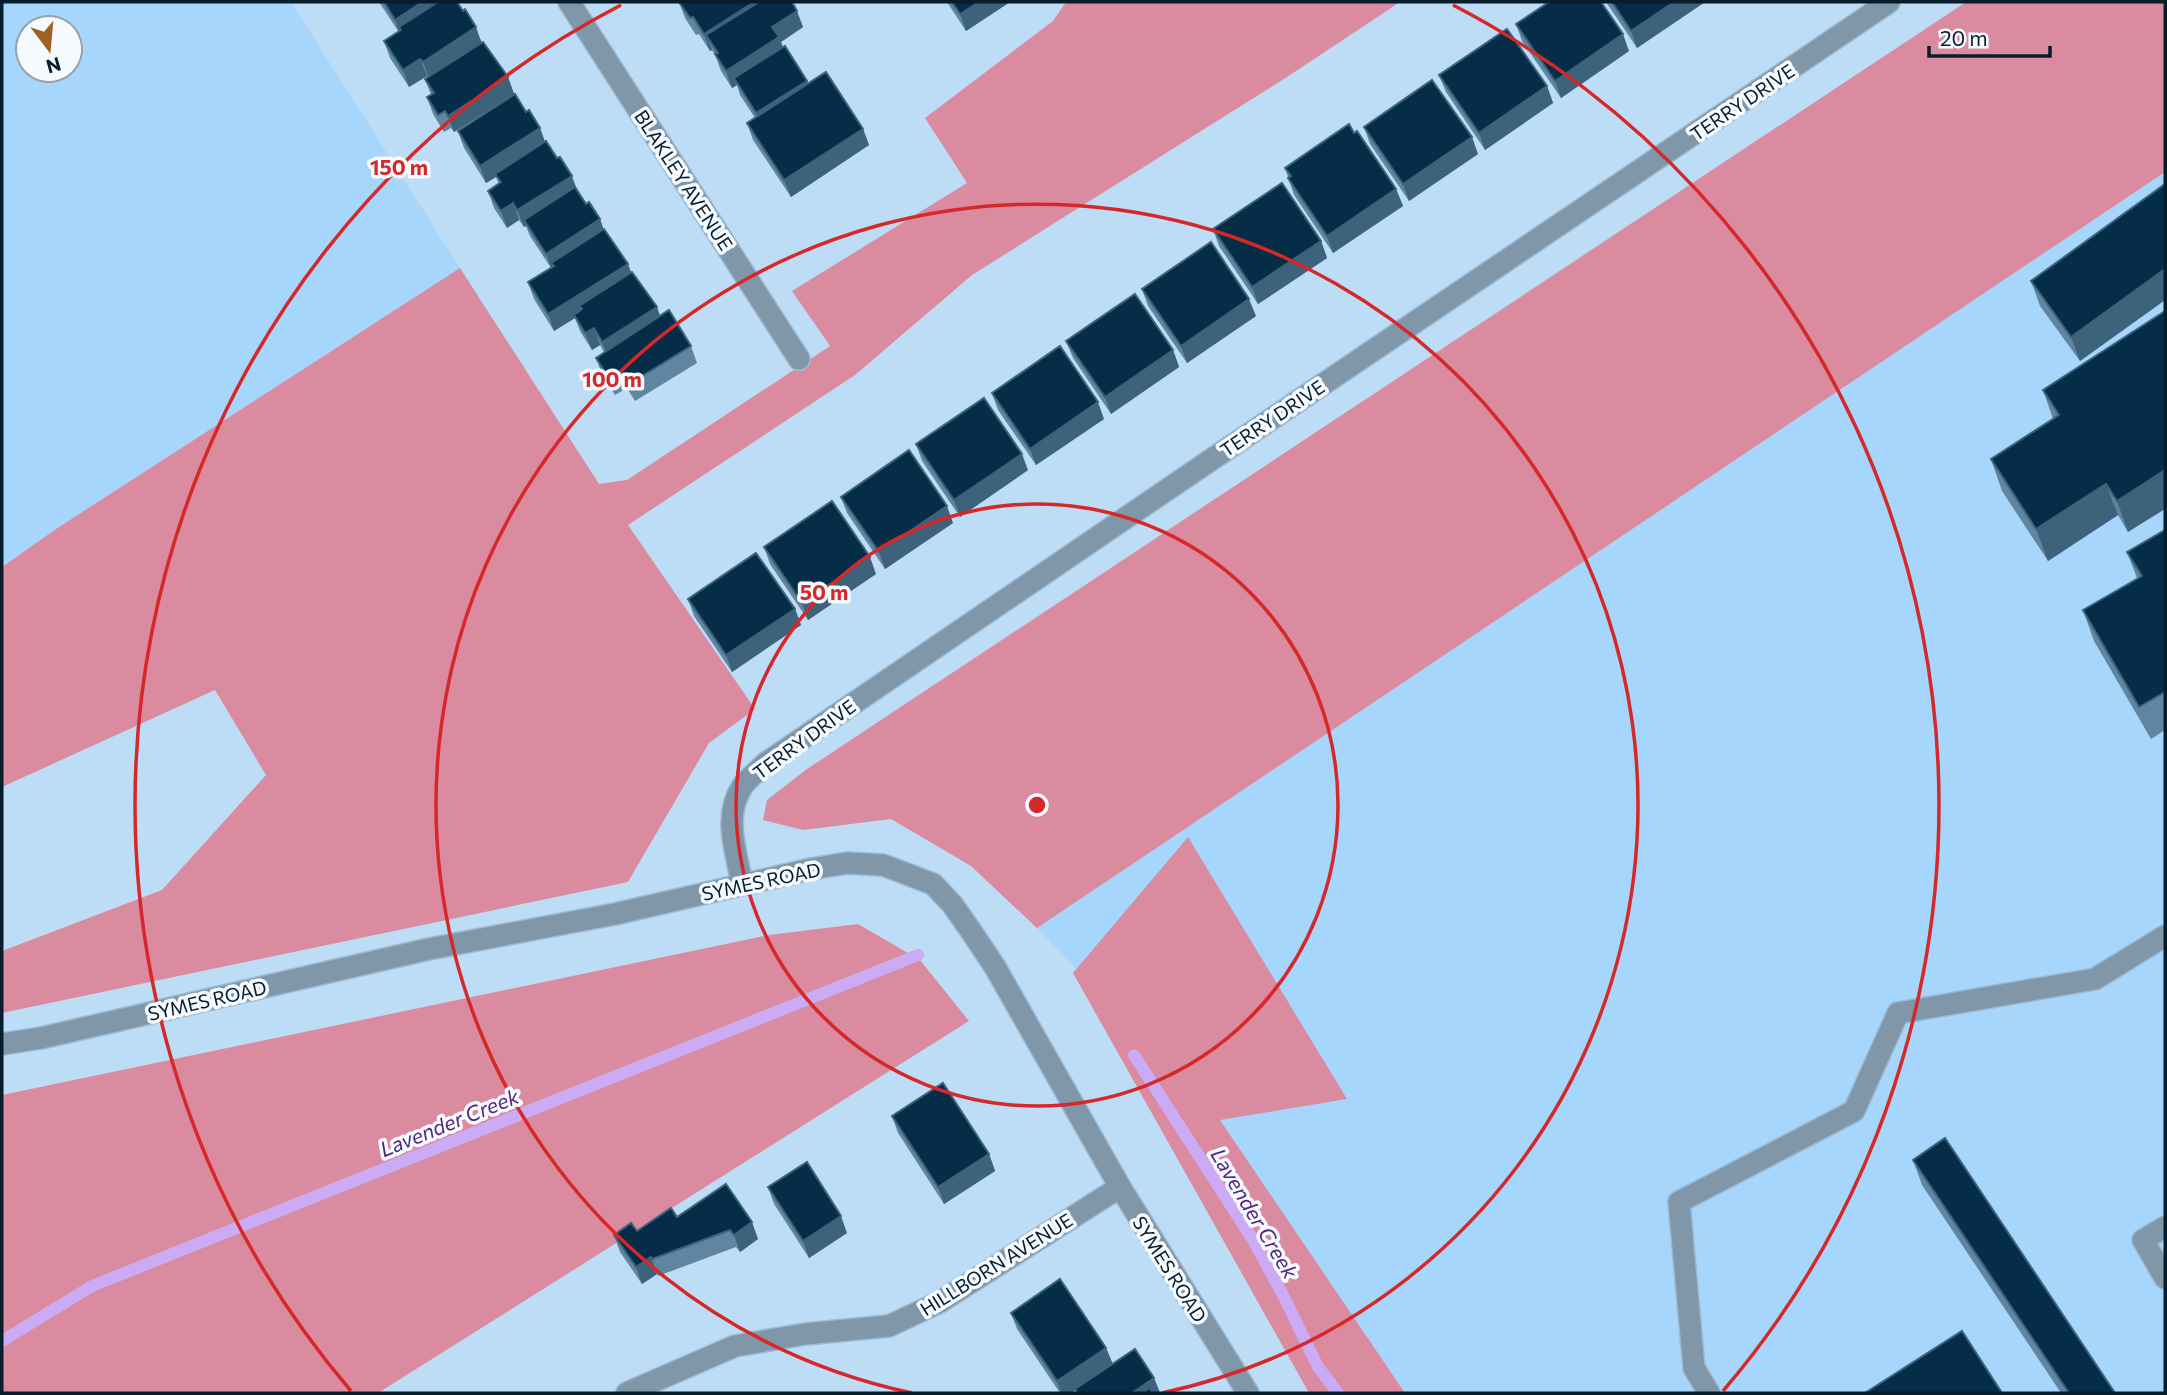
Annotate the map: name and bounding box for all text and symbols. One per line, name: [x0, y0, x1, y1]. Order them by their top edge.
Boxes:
north arrow: [14, 14, 84, 84]
scale bar: [1929, 14, 2050, 58]
text: 20 m: [1940, 25, 1988, 50]
text: N: [44, 53, 64, 79]
street label: TERRY DRIVE: [1685, 59, 1799, 145]
street label: BLAKLEY AVENUE: [630, 106, 738, 254]
text: 150 m: [370, 154, 428, 179]
text: 100 m: [582, 366, 642, 391]
street label: TERRY DRIVE: [1215, 375, 1329, 461]
text: 50 m: [800, 579, 848, 604]
street label: TERRY DRIVE: [748, 694, 860, 784]
centre of rings: [1025, 793, 1049, 817]
street label: SYMES ROAD: [700, 857, 822, 905]
street label: SYMES ROAD: [146, 975, 268, 1025]
water label: Lavender Creek: [376, 1082, 523, 1161]
water label: Lavender Creek: [1206, 1143, 1304, 1283]
street label: HILLBORN AVENUE: [916, 1208, 1076, 1320]
street label: SYMES ROAD: [1128, 1212, 1212, 1326]

